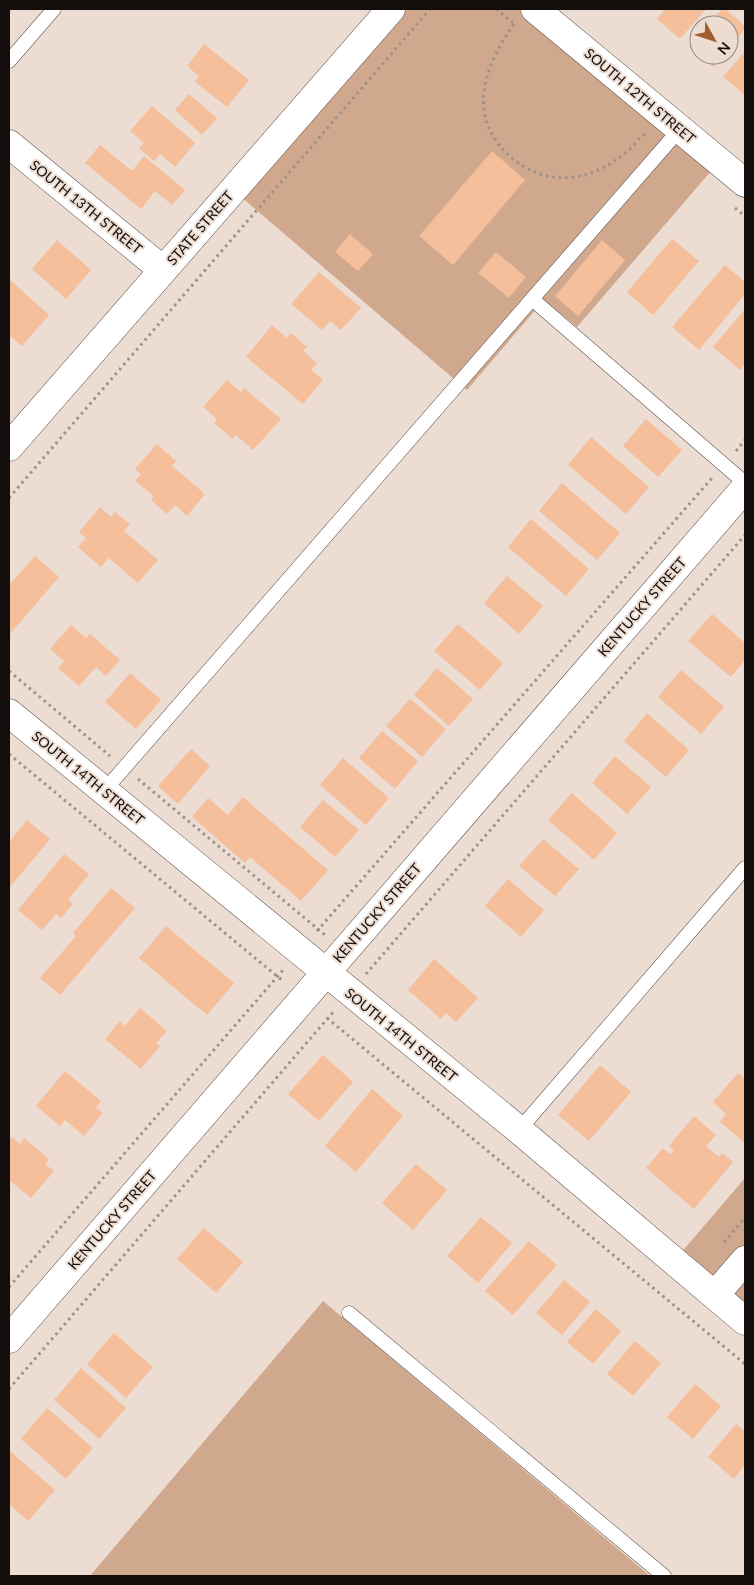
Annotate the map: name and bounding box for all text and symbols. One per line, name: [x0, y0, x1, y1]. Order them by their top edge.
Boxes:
north arrow: [689, 15, 739, 65]
text: N: [714, 39, 734, 58]
street label: SOUTH 12TH STREET: [581, 44, 700, 147]
street label: SOUTH 13TH STREET: [27, 156, 146, 258]
street label: STATE STREET: [163, 187, 237, 268]
street label: KENTUCKY STREET: [594, 553, 690, 660]
street label: SOUTH 14TH STREET: [29, 727, 148, 829]
street label: KENTUCKY STREET: [329, 859, 425, 966]
street label: SOUTH 14TH STREET: [342, 984, 461, 1086]
street label: KENTUCKY STREET: [64, 1166, 160, 1273]

